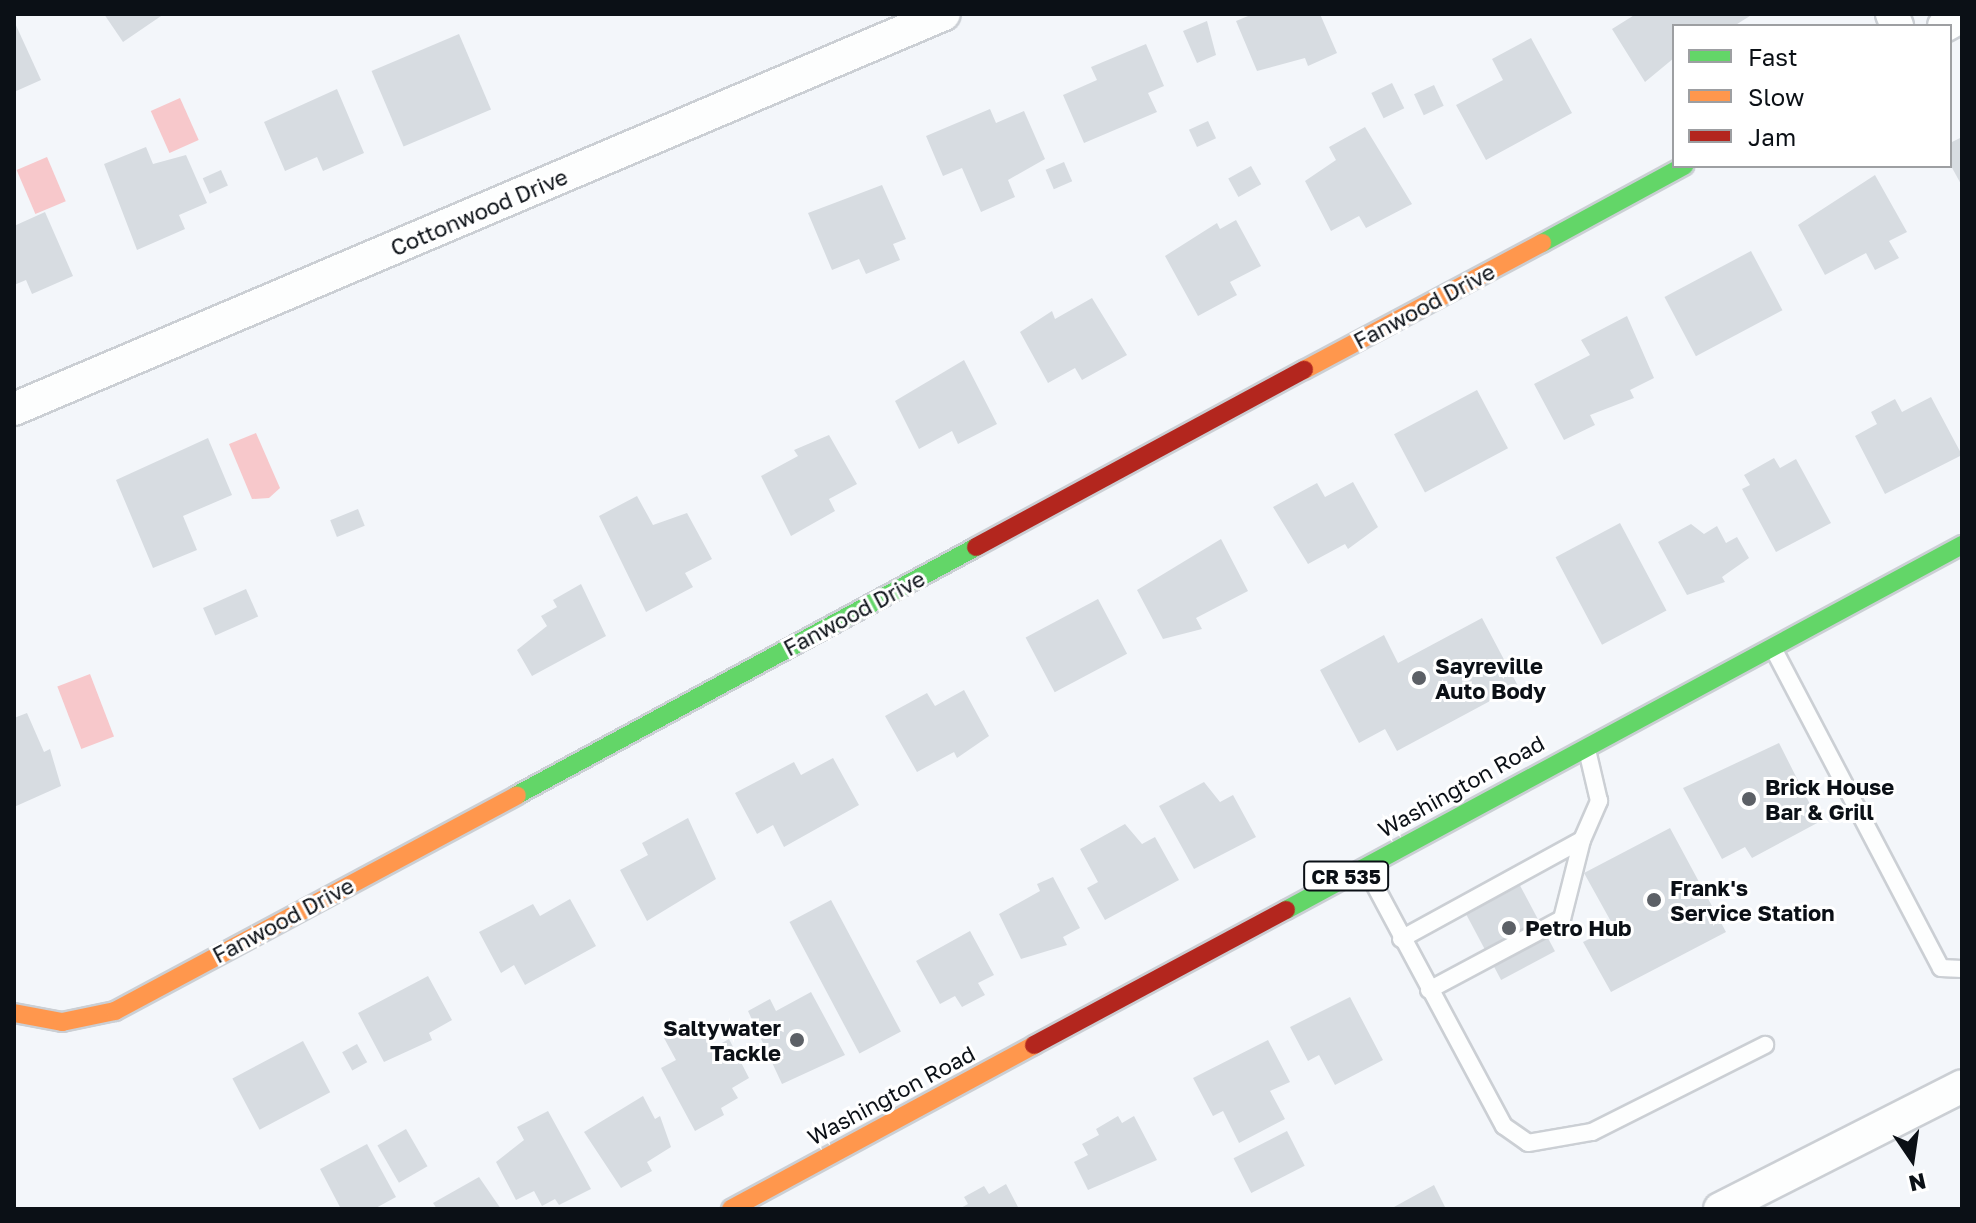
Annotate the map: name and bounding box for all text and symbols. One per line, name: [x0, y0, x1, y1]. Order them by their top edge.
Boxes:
legend: [1672, 24, 1952, 168]
text: Fast: [1748, 42, 1798, 71]
text: Slow: [1748, 82, 1804, 111]
text: Jam: [1748, 122, 1796, 151]
street label: Cottonwood Drive: [387, 163, 571, 261]
street label: Fanwood Drive: [1349, 258, 1499, 354]
street label: Fanwood Drive: [779, 565, 929, 661]
place label: Sayreville Auto Body: [1435, 652, 1546, 704]
marker: Sayreville Auto Body: [1410, 669, 1428, 687]
street label: Washington Road: [1373, 729, 1549, 843]
place label: Brick House Bar & Grill: [1765, 773, 1894, 824]
marker: Brick House Bar & Grill: [1740, 790, 1758, 808]
road number: CR 535: [1302, 860, 1390, 892]
street label: Fanwood Drive: [208, 872, 358, 968]
place label: Frank's Service Station: [1670, 874, 1835, 926]
marker: Frank's Service Station: [1645, 891, 1663, 909]
place label: Petro Hub: [1525, 915, 1632, 941]
marker: Petro Hub: [1500, 919, 1518, 937]
place label: Saltywater Tackle: [663, 1014, 781, 1066]
marker: Saltywater Tackle: [788, 1031, 806, 1049]
street label: Washington Road: [803, 1040, 979, 1150]
north arrow: [1872, 1119, 1952, 1199]
text: N: [1906, 1168, 1929, 1198]

